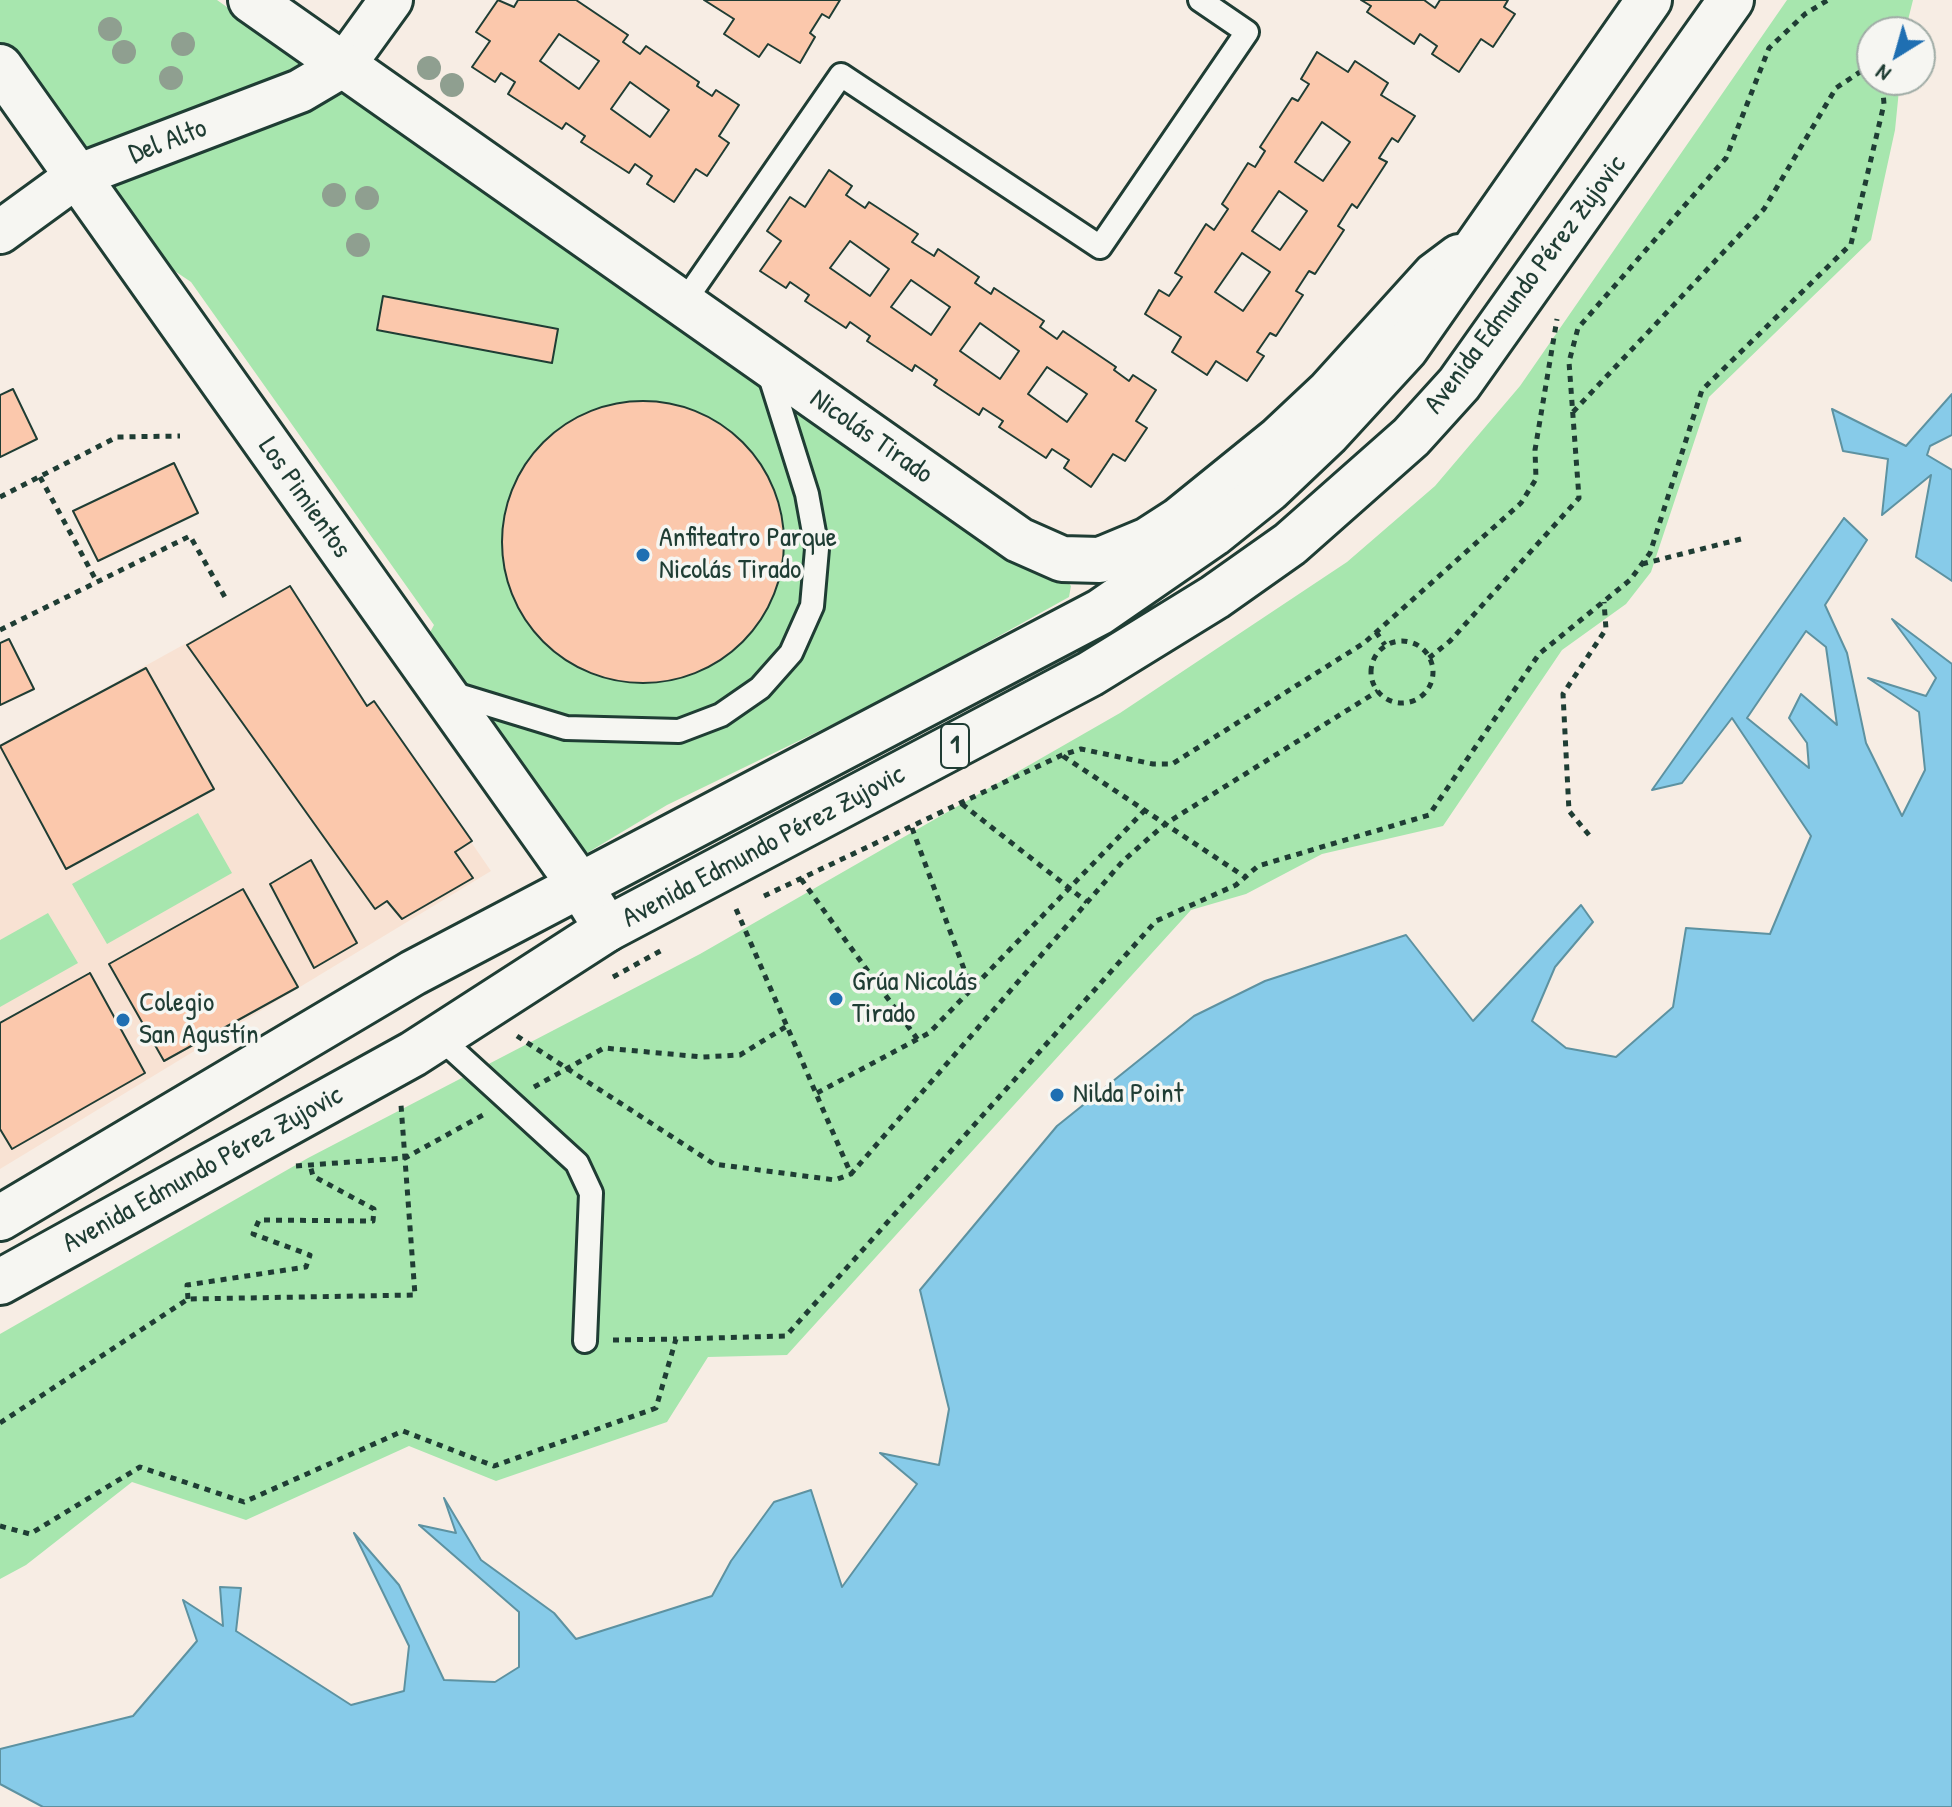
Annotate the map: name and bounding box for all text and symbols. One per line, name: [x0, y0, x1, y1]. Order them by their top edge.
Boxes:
north arrow: [1856, 16, 1936, 96]
text: N: [1869, 58, 1896, 89]
street label: Del Alto: [124, 112, 212, 172]
street label: Avenida Edmundo Pérez Zujovic: [1418, 149, 1634, 421]
street label: Nicolás Tirado: [803, 382, 939, 492]
street label: Los Pimientos: [250, 431, 358, 565]
place label: Anfiteatro Parque Nicolás Tirado: [659, 522, 837, 588]
marker: Anfiteatro Parque Nicolás Tirado: [634, 546, 652, 564]
road number: 1: [941, 724, 969, 768]
street label: Avenida Edmundo Pérez Zujovic: [617, 758, 911, 936]
place label: Grúa Nicolás Tirado: [852, 966, 977, 1032]
place label: Colegio San Agustín: [139, 987, 259, 1053]
marker: Grúa Nicolás Tirado: [827, 990, 845, 1008]
marker: Colegio San Agustín: [114, 1011, 132, 1029]
place label: Nilda Point: [1073, 1078, 1183, 1112]
street label: Avenida Edmundo Pérez Zujovic: [57, 1079, 349, 1261]
marker: Nilda Point: [1048, 1086, 1066, 1104]

